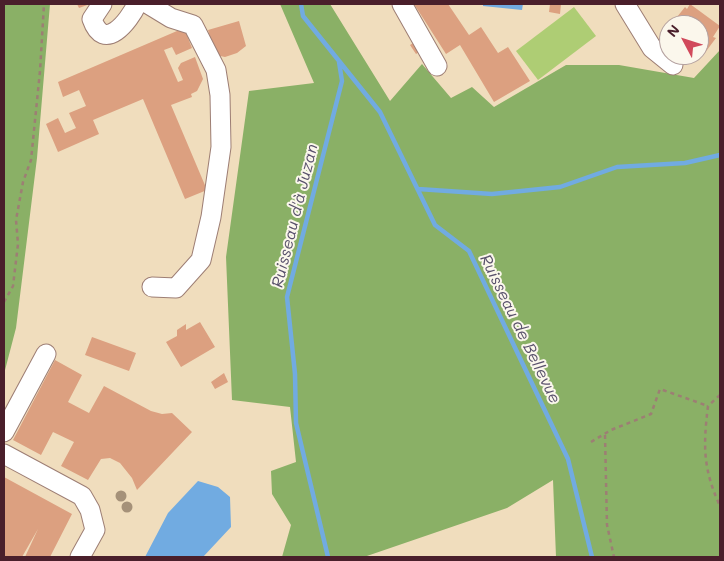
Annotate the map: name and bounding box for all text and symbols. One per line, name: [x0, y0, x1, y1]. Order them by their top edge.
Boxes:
north arrow: [659, 15, 709, 65]
text: N: [662, 21, 684, 41]
water label: Ruisseau d'à Juzan: [268, 142, 322, 290]
water label: Ruisseau de Bellevue: [476, 251, 564, 407]

